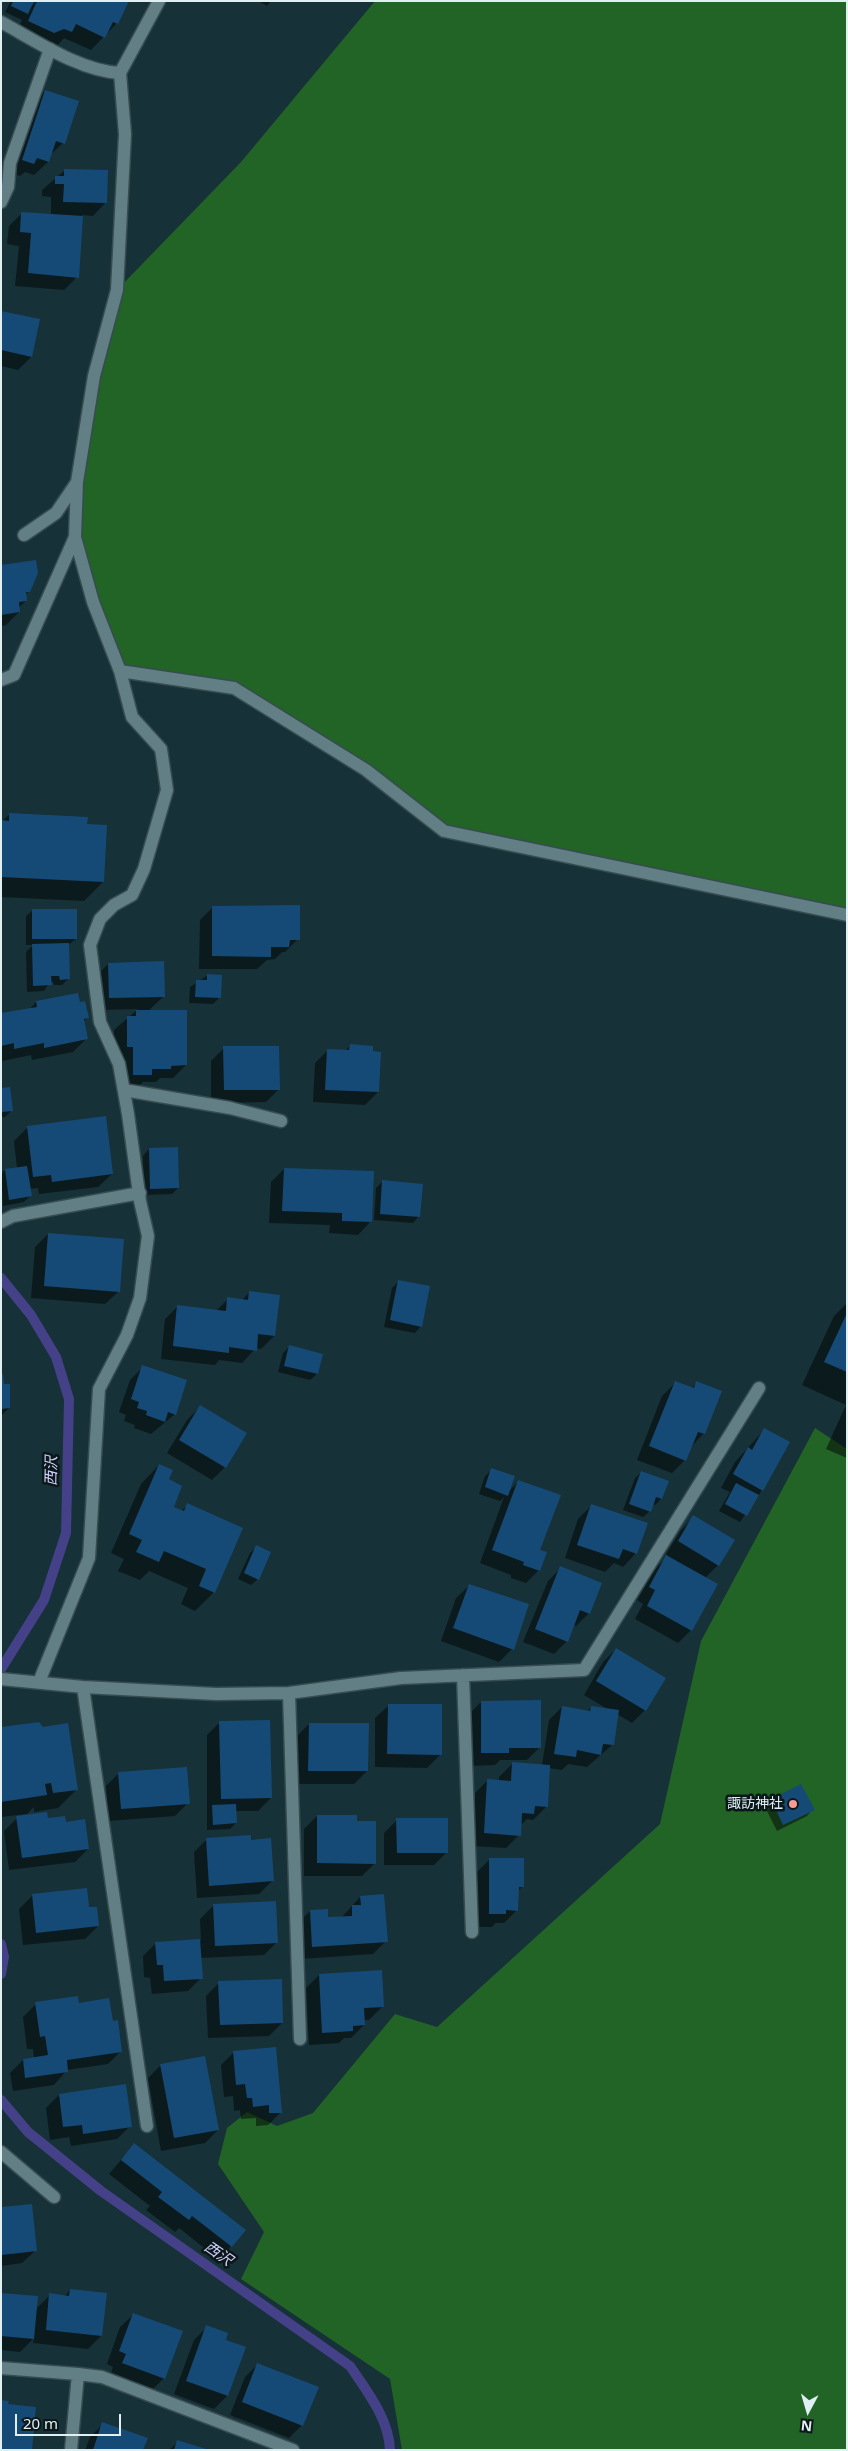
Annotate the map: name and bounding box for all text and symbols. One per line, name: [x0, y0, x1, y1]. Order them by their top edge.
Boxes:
water label: 西沢: [43, 1456, 61, 1486]
place label: 諏訪神社: [727, 1796, 783, 1812]
marker: 諏訪神社: [787, 1798, 799, 1810]
water label: 西沢: [201, 2238, 235, 2270]
north arrow: [783, 2386, 833, 2436]
scale bar: [18, 2404, 124, 2436]
text: 20 m: [23, 2413, 58, 2433]
text: N: [800, 2416, 813, 2436]

